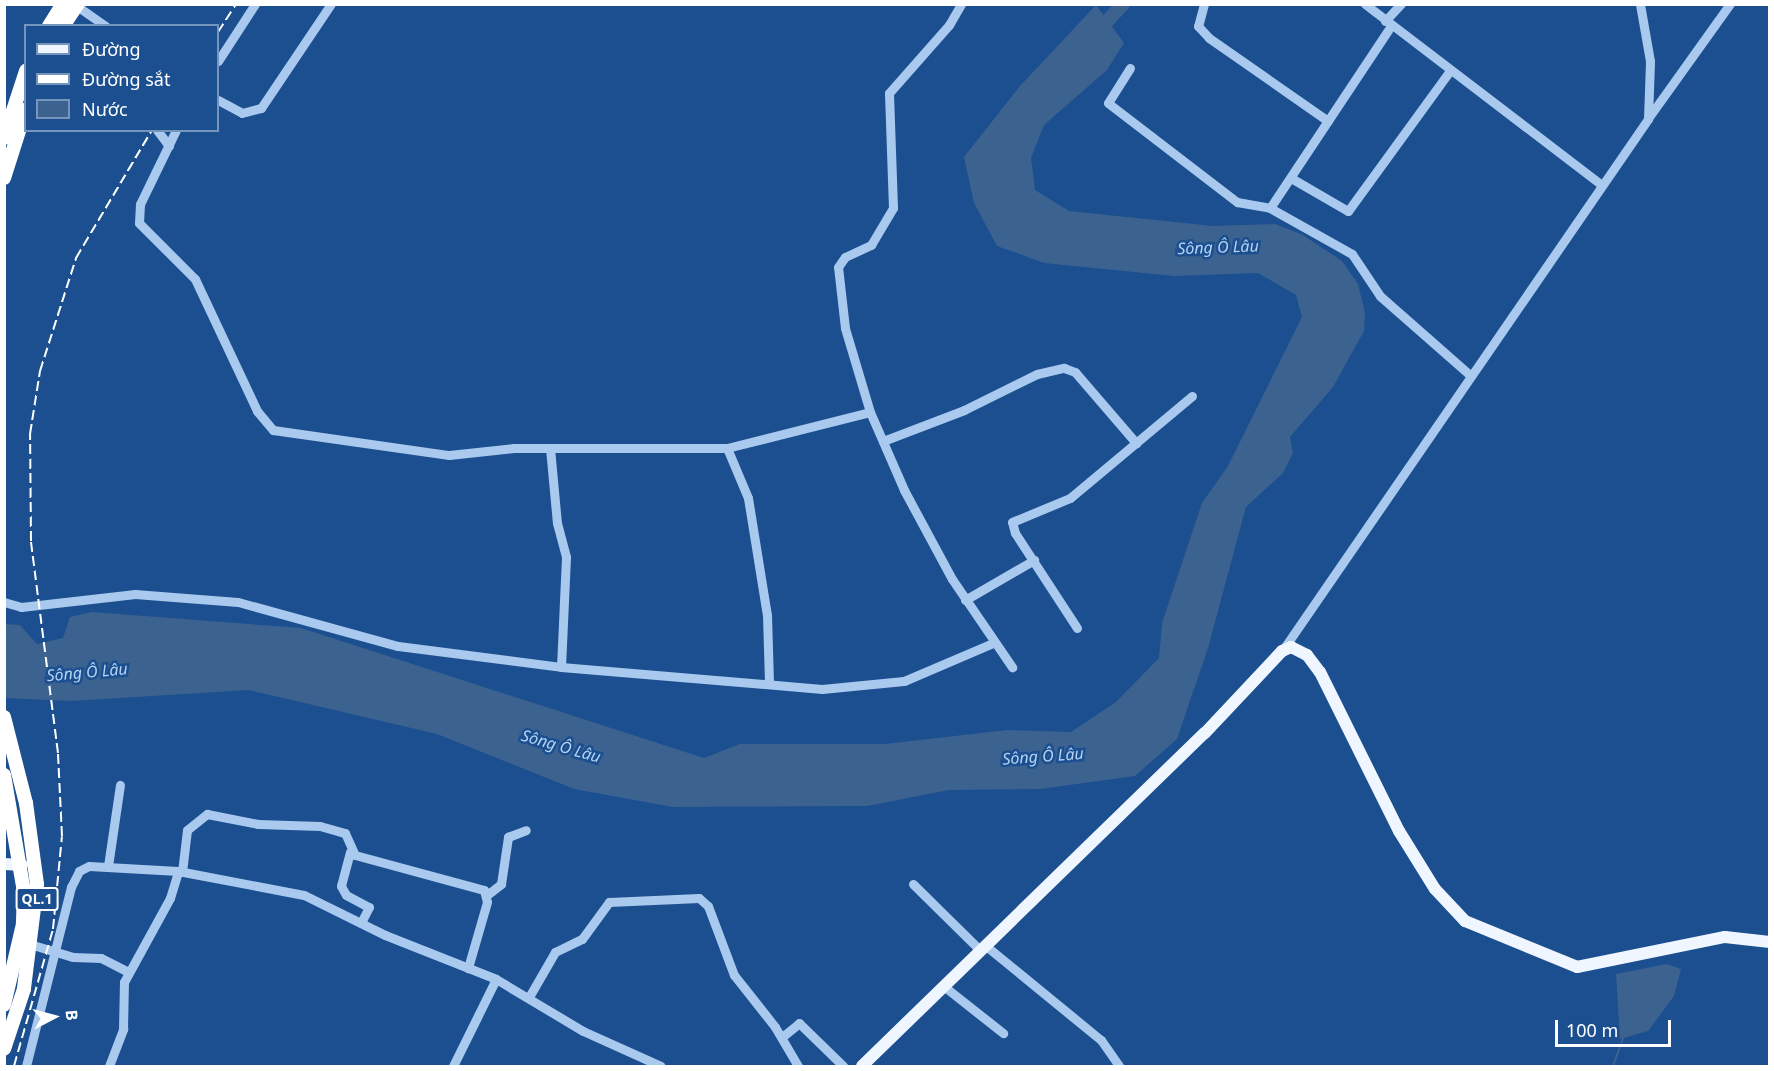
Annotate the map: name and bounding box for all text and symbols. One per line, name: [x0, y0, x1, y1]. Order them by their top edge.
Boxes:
legend: [24, 24, 219, 132]
text: Đường: [82, 37, 141, 61]
text: Đường sắt: [82, 67, 170, 91]
text: Nước: [82, 97, 128, 121]
water label: Sông Ô Lâu: [1177, 236, 1259, 258]
water label: Sông Ô Lâu: [46, 659, 128, 685]
water label: Sông Ô Lâu: [519, 726, 603, 766]
water label: Sông Ô Lâu: [1002, 744, 1084, 768]
road number: QL.1: [15, 888, 60, 910]
north arrow: [24, 987, 84, 1047]
scale bar: [1558, 1008, 1674, 1046]
text: B: [60, 1009, 83, 1022]
text: 100 m: [1566, 1018, 1618, 1042]

